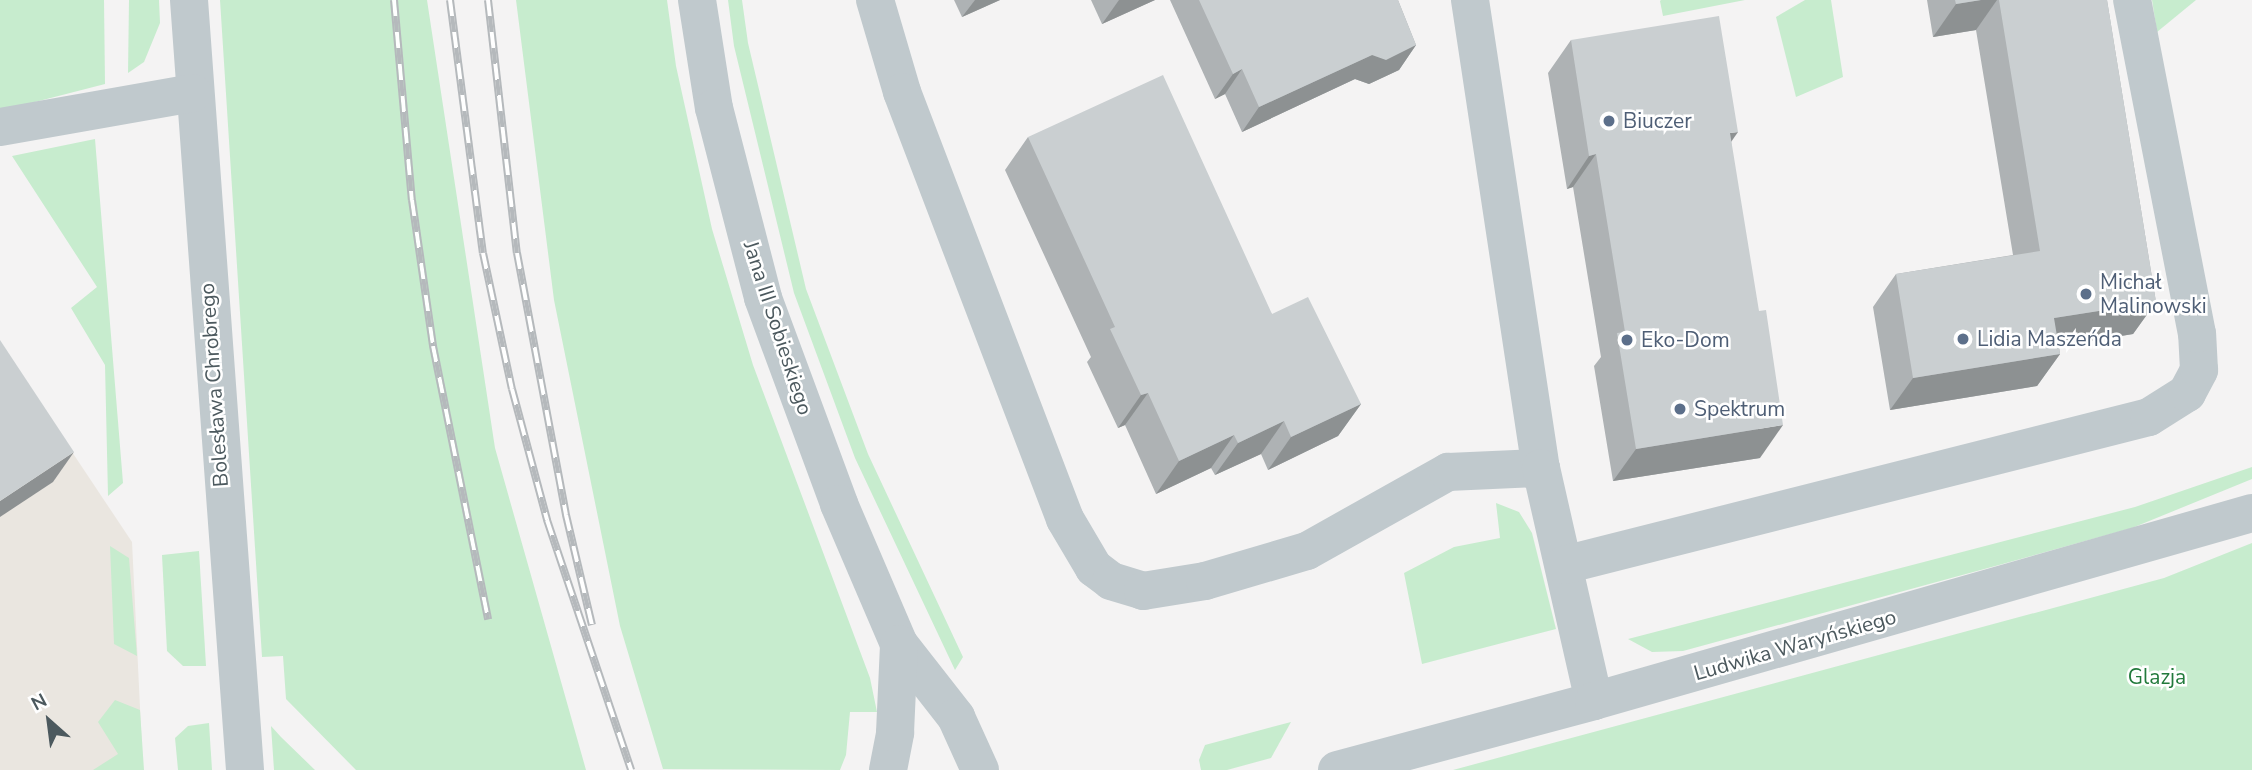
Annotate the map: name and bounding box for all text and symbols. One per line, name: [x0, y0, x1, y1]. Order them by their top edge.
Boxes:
place label: Biuczer: [1623, 108, 1692, 134]
marker: Biuczer: [1601, 113, 1617, 129]
street label: Jana III Sobieskiego: [738, 238, 818, 418]
place label: Michał Malinowski: [2100, 269, 2207, 319]
street label: Bolesława Chrobrego: [194, 282, 234, 488]
marker: Michał Malinowski: [2078, 286, 2094, 302]
place label: Lidia Maszeńda: [1977, 326, 2122, 352]
place label: Eko-Dom: [1641, 327, 1730, 353]
marker: Lidia Maszeńda: [1955, 331, 1971, 347]
marker: Eko-Dom: [1619, 332, 1635, 348]
place label: Spektrum: [1694, 396, 1785, 422]
marker: Spektrum: [1672, 401, 1688, 417]
street label: Ludwika Waryńskiego: [1691, 604, 1899, 686]
park label: Glazja: [2128, 664, 2186, 690]
north arrow: [14, 686, 84, 756]
text: N: [27, 688, 52, 717]

